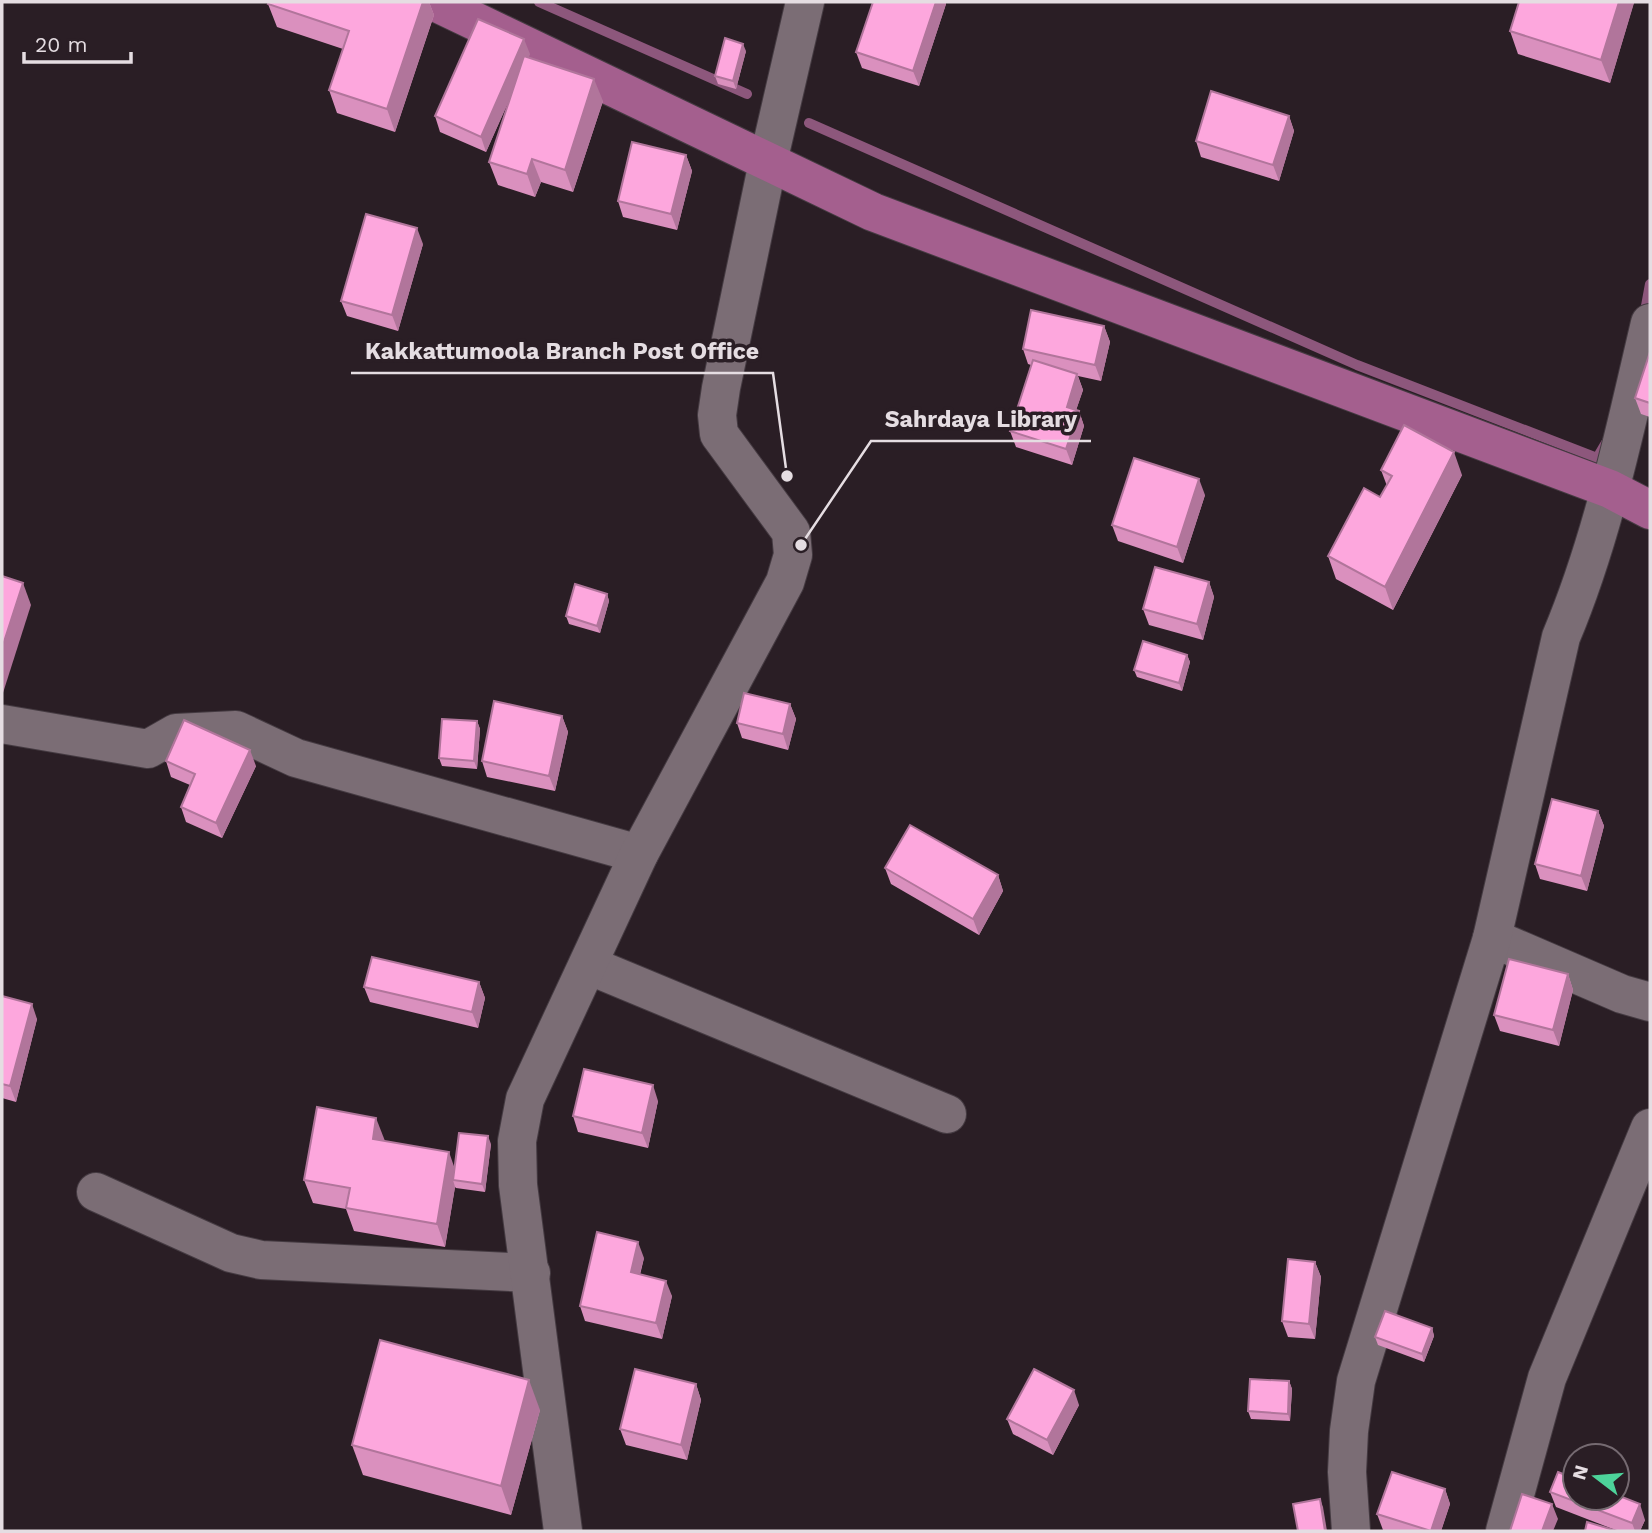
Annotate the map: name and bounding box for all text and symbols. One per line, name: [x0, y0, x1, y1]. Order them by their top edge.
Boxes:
scale bar: [24, 21, 131, 65]
text: 20 m: [35, 32, 87, 57]
callout: Kakkattumoola Branch Post Office: [351, 329, 773, 373]
text: Kakkattumoola Branch Post Office: [365, 338, 759, 365]
callout: Sahrdaya Library: [871, 397, 1091, 441]
text: Sahrdaya Library: [885, 406, 1077, 433]
north arrow: [1561, 1442, 1631, 1512]
text: N: [1567, 1463, 1593, 1482]

